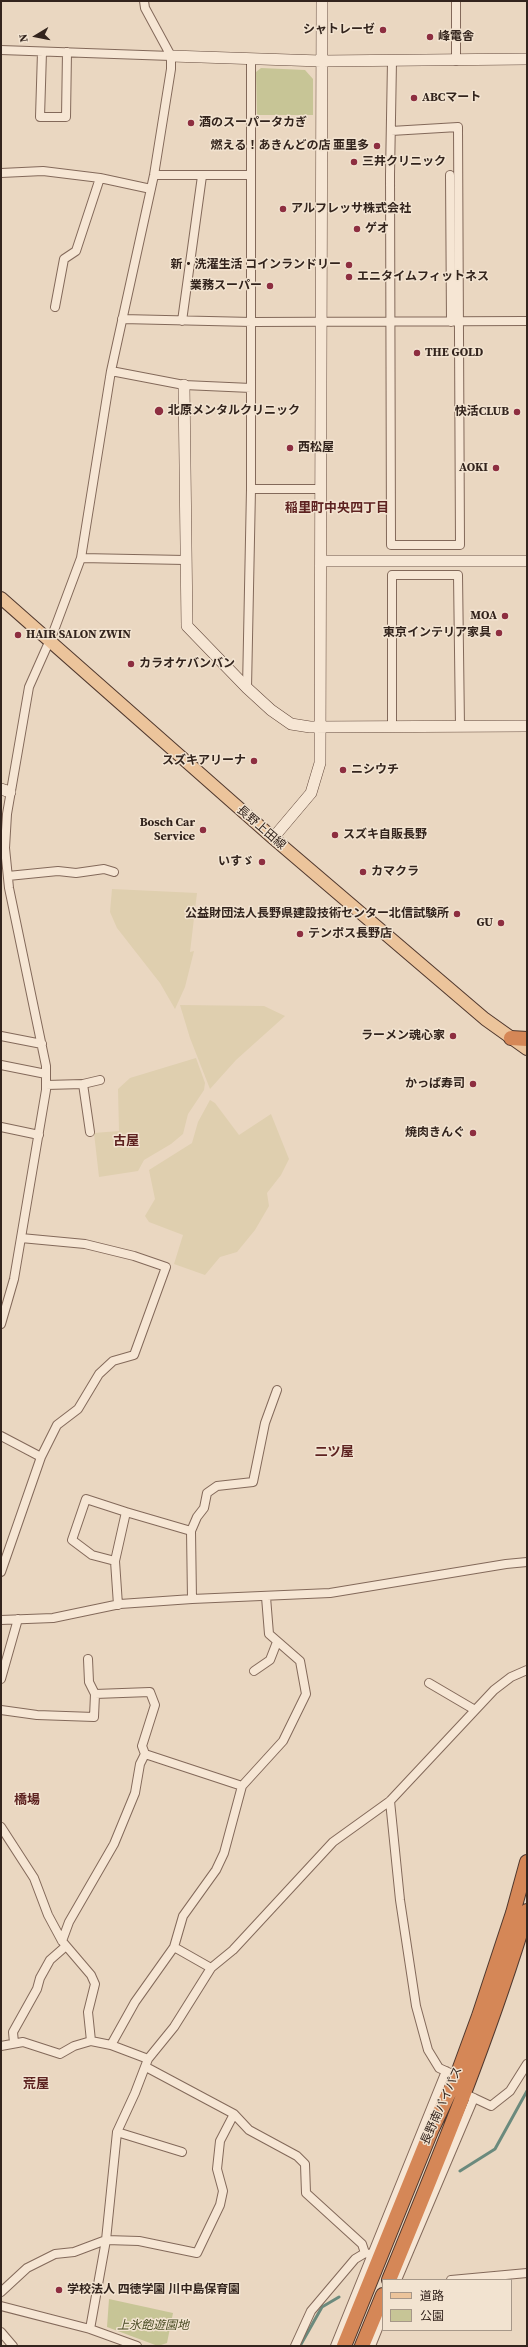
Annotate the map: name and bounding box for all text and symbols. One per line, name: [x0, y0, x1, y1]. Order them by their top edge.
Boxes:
north arrow: [16, 16, 56, 56]
place label: シャトレーゼ: [303, 23, 375, 37]
marker: シャトレーゼ: [378, 25, 388, 35]
place label: 峰電舎: [438, 30, 474, 44]
marker: 峰電舎: [425, 32, 435, 42]
text: N: [16, 33, 32, 43]
place label: ABCマート: [422, 91, 481, 105]
marker: ABCマート: [409, 93, 419, 103]
place label: 酒のスーパータカぎ: [199, 116, 307, 130]
marker: 酒のスーパータカぎ: [186, 118, 196, 128]
place label: 燃える！あきんどの店 亜里多: [210, 139, 369, 153]
marker: 燃える！あきんどの店 亜里多: [372, 141, 382, 151]
place label: 三井クリニック: [362, 155, 446, 169]
marker: 三井クリニック: [349, 157, 359, 167]
place label: アルフレッサ株式会社: [291, 202, 411, 216]
marker: アルフレッサ株式会社: [278, 204, 288, 214]
place label: ゲオ: [365, 222, 389, 236]
marker: ゲオ: [352, 224, 362, 234]
place label: 新・洗濯生活 コインランドリー: [170, 258, 341, 272]
marker: 新・洗濯生活 コインランドリー: [344, 260, 354, 270]
place label: エニタイムフィットネス: [357, 270, 489, 284]
marker: エニタイムフィットネス: [344, 272, 354, 282]
place label: 業務スーパー: [190, 279, 262, 293]
marker: 業務スーパー: [265, 281, 275, 291]
place label: THE GOLD: [425, 346, 483, 360]
marker: THE GOLD: [412, 348, 422, 358]
place label: 北原メンタルクリニック: [168, 404, 300, 418]
marker: 北原メンタルクリニック: [153, 405, 165, 417]
place label: 快活CLUB: [455, 405, 509, 419]
marker: 快活CLUB: [512, 407, 522, 417]
place label: 西松屋: [298, 441, 334, 455]
marker: 西松屋: [285, 443, 295, 453]
place label: AOKI: [459, 461, 488, 475]
marker: AOKI: [491, 463, 501, 473]
district label: 稲里町中央四丁目: [285, 501, 389, 517]
place label: MOA: [470, 609, 497, 623]
marker: MOA: [500, 611, 510, 621]
place label: 東京インテリア家具: [383, 626, 491, 640]
place label: HAIR SALON ZWIN: [26, 628, 131, 642]
marker: 東京インテリア家具: [494, 628, 504, 638]
marker: HAIR SALON ZWIN: [13, 630, 23, 640]
place label: カラオケバンバン: [139, 657, 235, 671]
marker: カラオケバンバン: [126, 659, 136, 669]
place label: スズキアリーナ: [162, 754, 246, 768]
marker: スズキアリーナ: [249, 756, 259, 766]
place label: ニシウチ: [351, 763, 399, 777]
marker: ニシウチ: [338, 765, 348, 775]
street label: 長野上田線: [234, 803, 288, 853]
place label: Bosch Car Service: [140, 816, 195, 844]
marker: Bosch Car Service: [198, 825, 208, 835]
place label: スズキ自販長野: [343, 828, 427, 842]
marker: スズキ自販長野: [330, 830, 340, 840]
place label: いすゞ: [218, 855, 254, 869]
marker: いすゞ: [257, 857, 267, 867]
place label: カマクラ: [371, 865, 419, 879]
marker: カマクラ: [358, 867, 368, 877]
place label: 公益財団法人長野県建設技術センター北信試験所: [185, 907, 449, 921]
marker: 公益財団法人長野県建設技術センター北信試験所: [452, 909, 462, 919]
place label: GU: [476, 916, 493, 930]
marker: GU: [496, 918, 506, 928]
place label: テンポス長野店: [308, 927, 392, 941]
marker: テンポス長野店: [295, 929, 305, 939]
place label: ラーメン魂心家: [361, 1029, 445, 1043]
marker: ラーメン魂心家: [448, 1031, 458, 1041]
place label: かっぱ寿司: [405, 1077, 465, 1091]
marker: かっぱ寿司: [468, 1079, 478, 1089]
place label: 焼肉きんぐ: [405, 1126, 465, 1140]
marker: 焼肉きんぐ: [468, 1128, 478, 1138]
district label: 古屋: [113, 1134, 139, 1150]
district label: 二ツ屋: [315, 1445, 353, 1461]
district label: 橋場: [14, 1793, 40, 1809]
street label: 長野南バイパス: [418, 2065, 466, 2147]
district label: 荒屋: [23, 2077, 49, 2093]
legend: [382, 2279, 512, 2331]
place label: 学校法人 四徳学園 川中島保育園: [67, 2283, 240, 2297]
marker: 学校法人 四徳学園 川中島保育園: [54, 2285, 64, 2295]
text: 道路: [420, 2288, 444, 2304]
text: 公園: [420, 2308, 444, 2324]
park label: 上氷飽遊園地: [117, 2319, 189, 2333]

